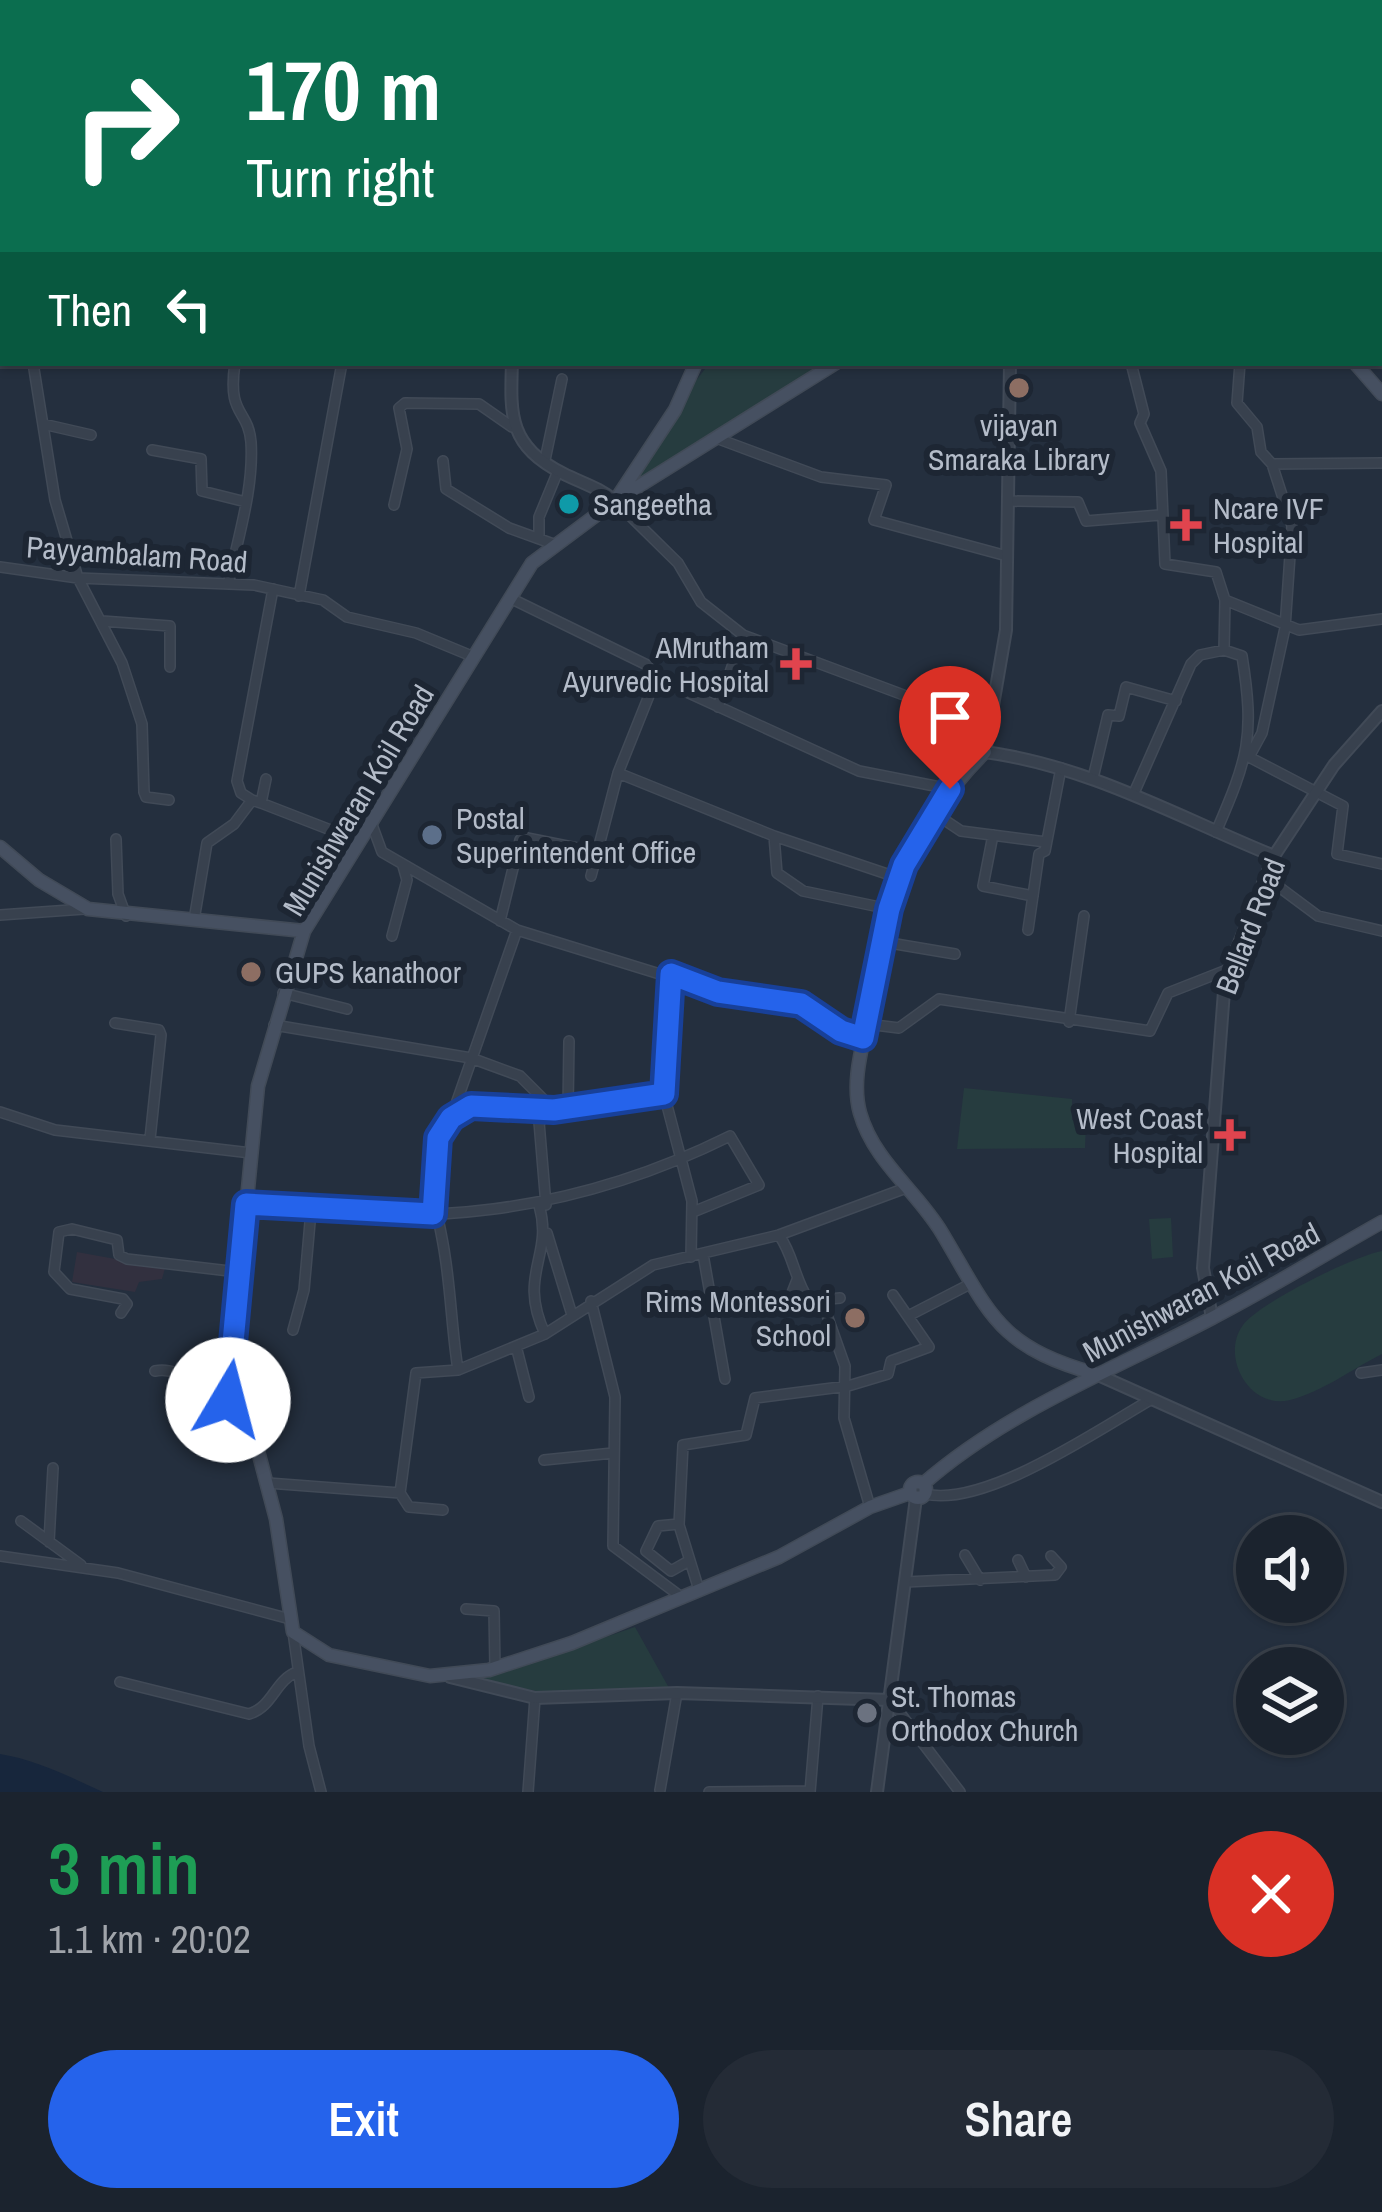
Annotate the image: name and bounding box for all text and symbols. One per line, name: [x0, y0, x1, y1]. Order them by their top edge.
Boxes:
text: 170 m: [246, 33, 441, 146]
icon: right: [48, 48, 204, 204]
text: Turn right: [246, 141, 434, 214]
icon: left: [156, 276, 222, 342]
text: Then: [48, 279, 132, 340]
marker: vijayan Smaraka Library: [1006, 375, 1032, 401]
place label: vijayan Smaraka Library: [928, 405, 1111, 479]
place label: Sangeetha: [593, 484, 712, 524]
place label: Ncare IVF Hospital: [1213, 488, 1324, 562]
marker: Sangeetha: [556, 491, 582, 517]
marker: Ncare IVF Hospital: [1170, 509, 1202, 541]
street label: Payyambalam Road: [25, 526, 249, 582]
place label: AMrutham Ayurvedic Hospital: [562, 627, 769, 701]
marker: AMrutham Ayurvedic Hospital: [780, 648, 812, 680]
pin: [899, 666, 1001, 789]
street label: Munishwaran Koil Road: [273, 677, 443, 923]
icon: arrive: [917, 684, 983, 750]
place label: Postal Superintendent Office: [456, 798, 696, 872]
marker: Postal Superintendent Office: [419, 822, 445, 848]
street label: Bellard Road: [1206, 852, 1294, 1000]
place label: GUPS kanathoor: [275, 952, 462, 992]
marker: GUPS kanathoor: [238, 959, 264, 985]
place label: West Coast Hospital: [1076, 1098, 1203, 1172]
marker: West Coast Hospital: [1214, 1119, 1246, 1151]
street label: Munishwaran Koil Road: [1076, 1213, 1326, 1371]
place label: Rims Montessori School: [645, 1281, 831, 1355]
marker: Rims Montessori School: [842, 1305, 868, 1331]
position arrow: [165, 1337, 291, 1463]
map controls: [1236, 1515, 1344, 1755]
button: sound: [1236, 1515, 1344, 1623]
button: layers: [1236, 1647, 1344, 1755]
place label: St. Thomas Orthodox Church: [891, 1676, 1078, 1750]
marker: St. Thomas Orthodox Church: [854, 1700, 880, 1726]
text: 3 min: [48, 1819, 200, 1916]
button: close: [1208, 1831, 1334, 1957]
text: 1.1 km · 20:02: [48, 1913, 251, 1965]
button: Exit: [48, 2050, 679, 2188]
button: Share: [703, 2050, 1334, 2188]

